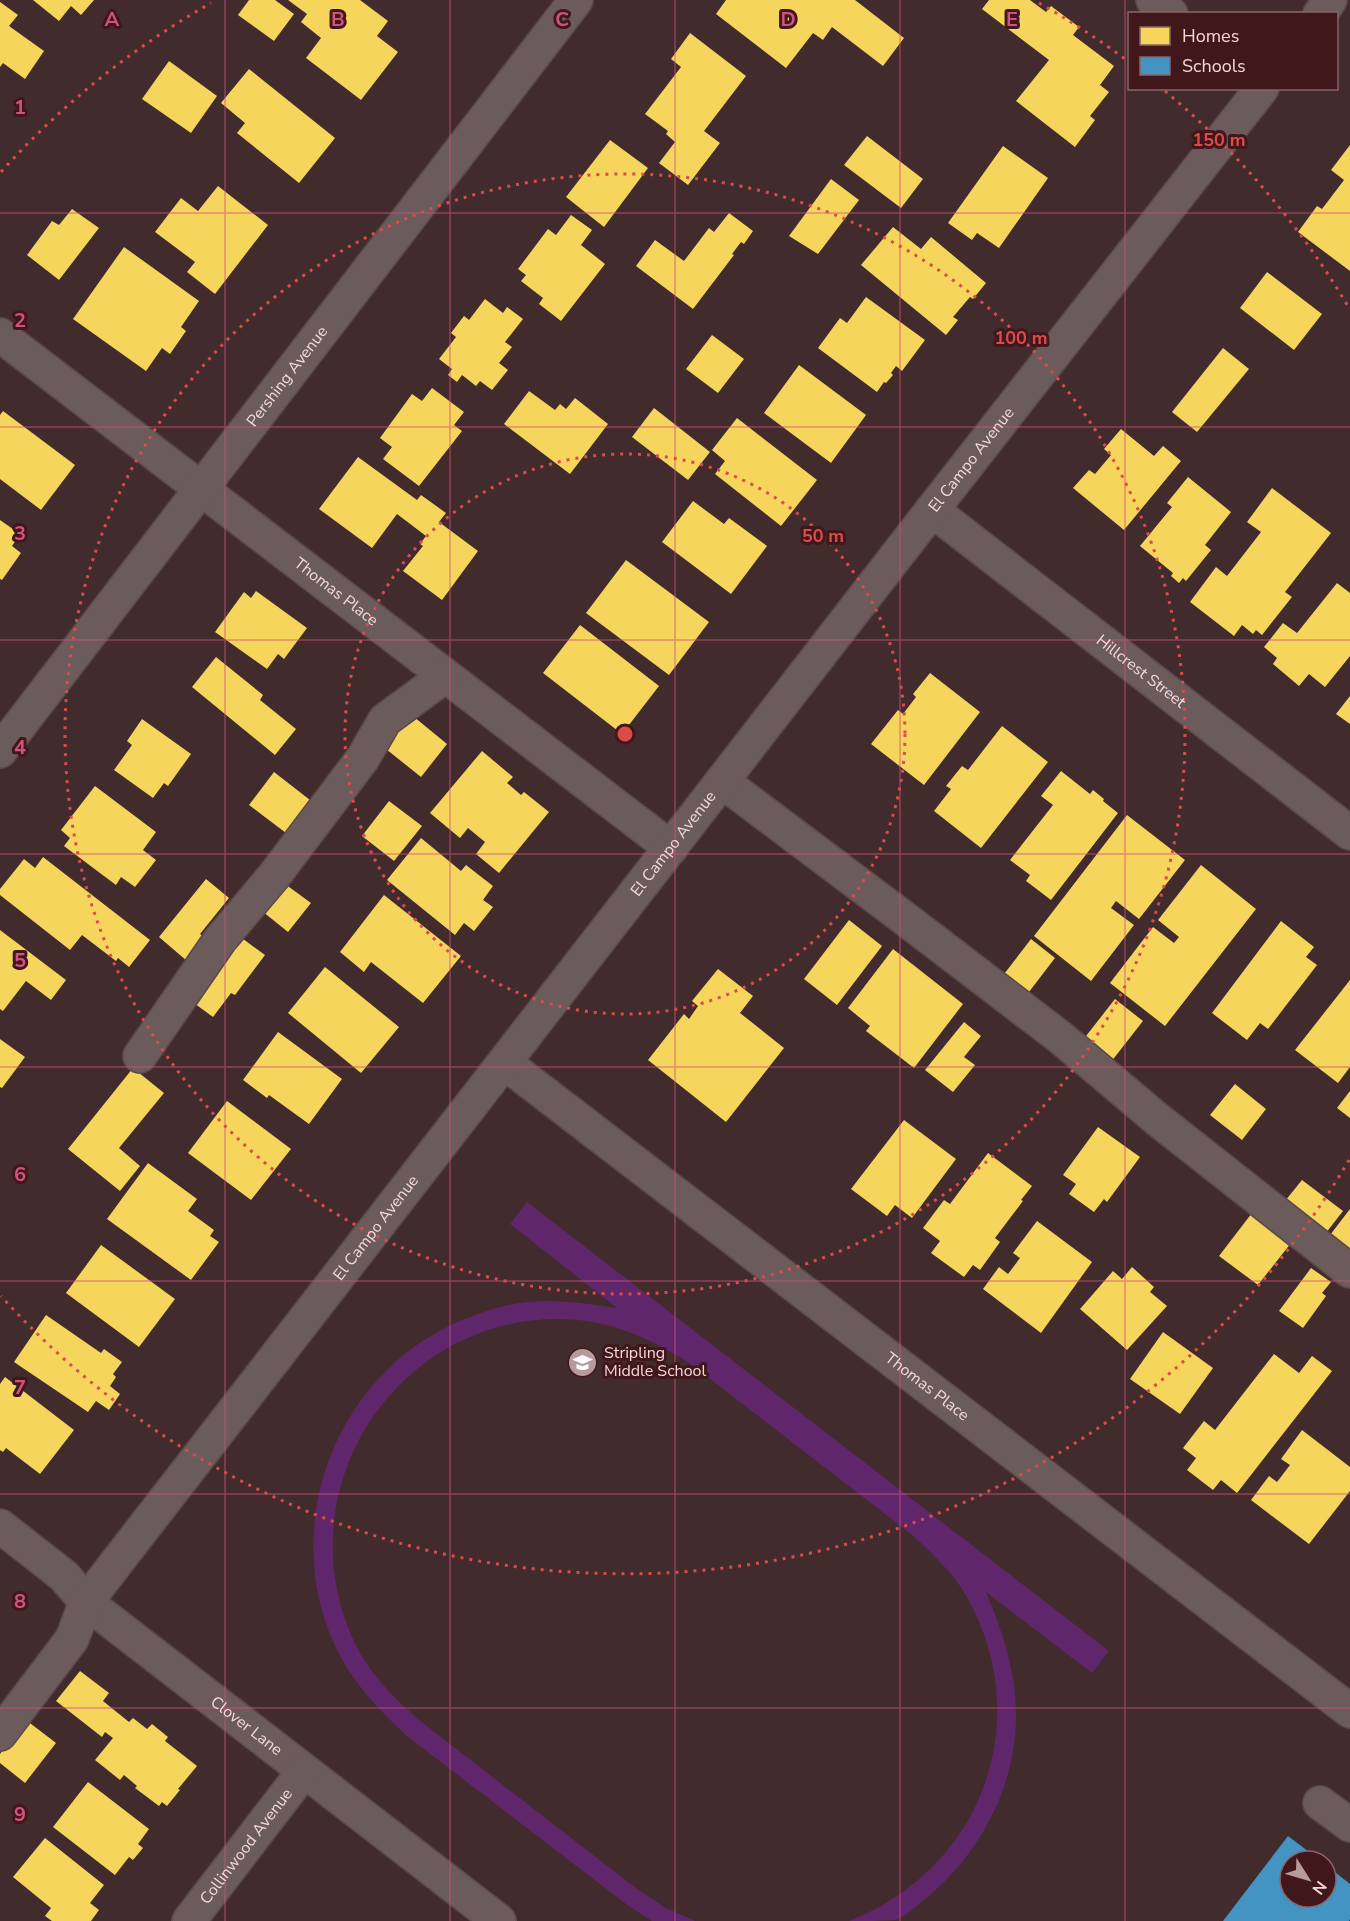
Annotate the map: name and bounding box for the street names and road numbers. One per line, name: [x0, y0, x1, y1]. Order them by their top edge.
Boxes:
street label: Pershing Avenue: [242, 322, 333, 431]
street label: El Campo Avenue: [923, 403, 1019, 517]
street label: Thomas Place: [289, 553, 383, 631]
street label: Hillcrest Street: [1091, 630, 1191, 713]
street label: El Campo Avenue: [626, 786, 721, 901]
street label: El Campo Avenue: [328, 1171, 424, 1285]
street label: Thomas Place: [880, 1347, 974, 1426]
street label: Clover Lane: [206, 1691, 287, 1761]
street label: Collinwood Avenue: [195, 1784, 298, 1909]

